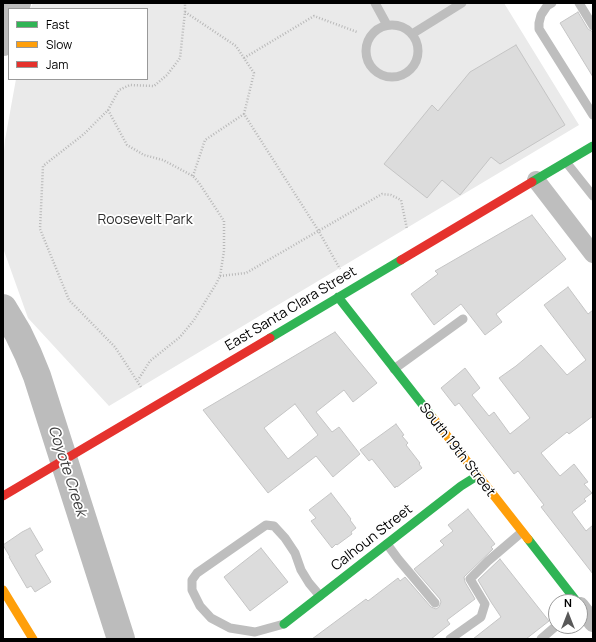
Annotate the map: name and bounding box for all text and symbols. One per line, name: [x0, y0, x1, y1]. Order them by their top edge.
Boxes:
legend: [8, 8, 148, 80]
text: Fast: [46, 16, 70, 33]
text: Slow: [46, 36, 72, 53]
text: Jam: [46, 56, 68, 73]
park label: Roosevelt Park: [97, 212, 193, 228]
street label: East Santa Clara Street: [222, 263, 360, 355]
street label: South 19th Street: [415, 400, 499, 500]
water label: Coyote Creek: [44, 423, 90, 519]
street label: Calhoun Street: [328, 501, 416, 575]
north arrow: [548, 594, 588, 634]
text: N: [564, 595, 572, 610]

